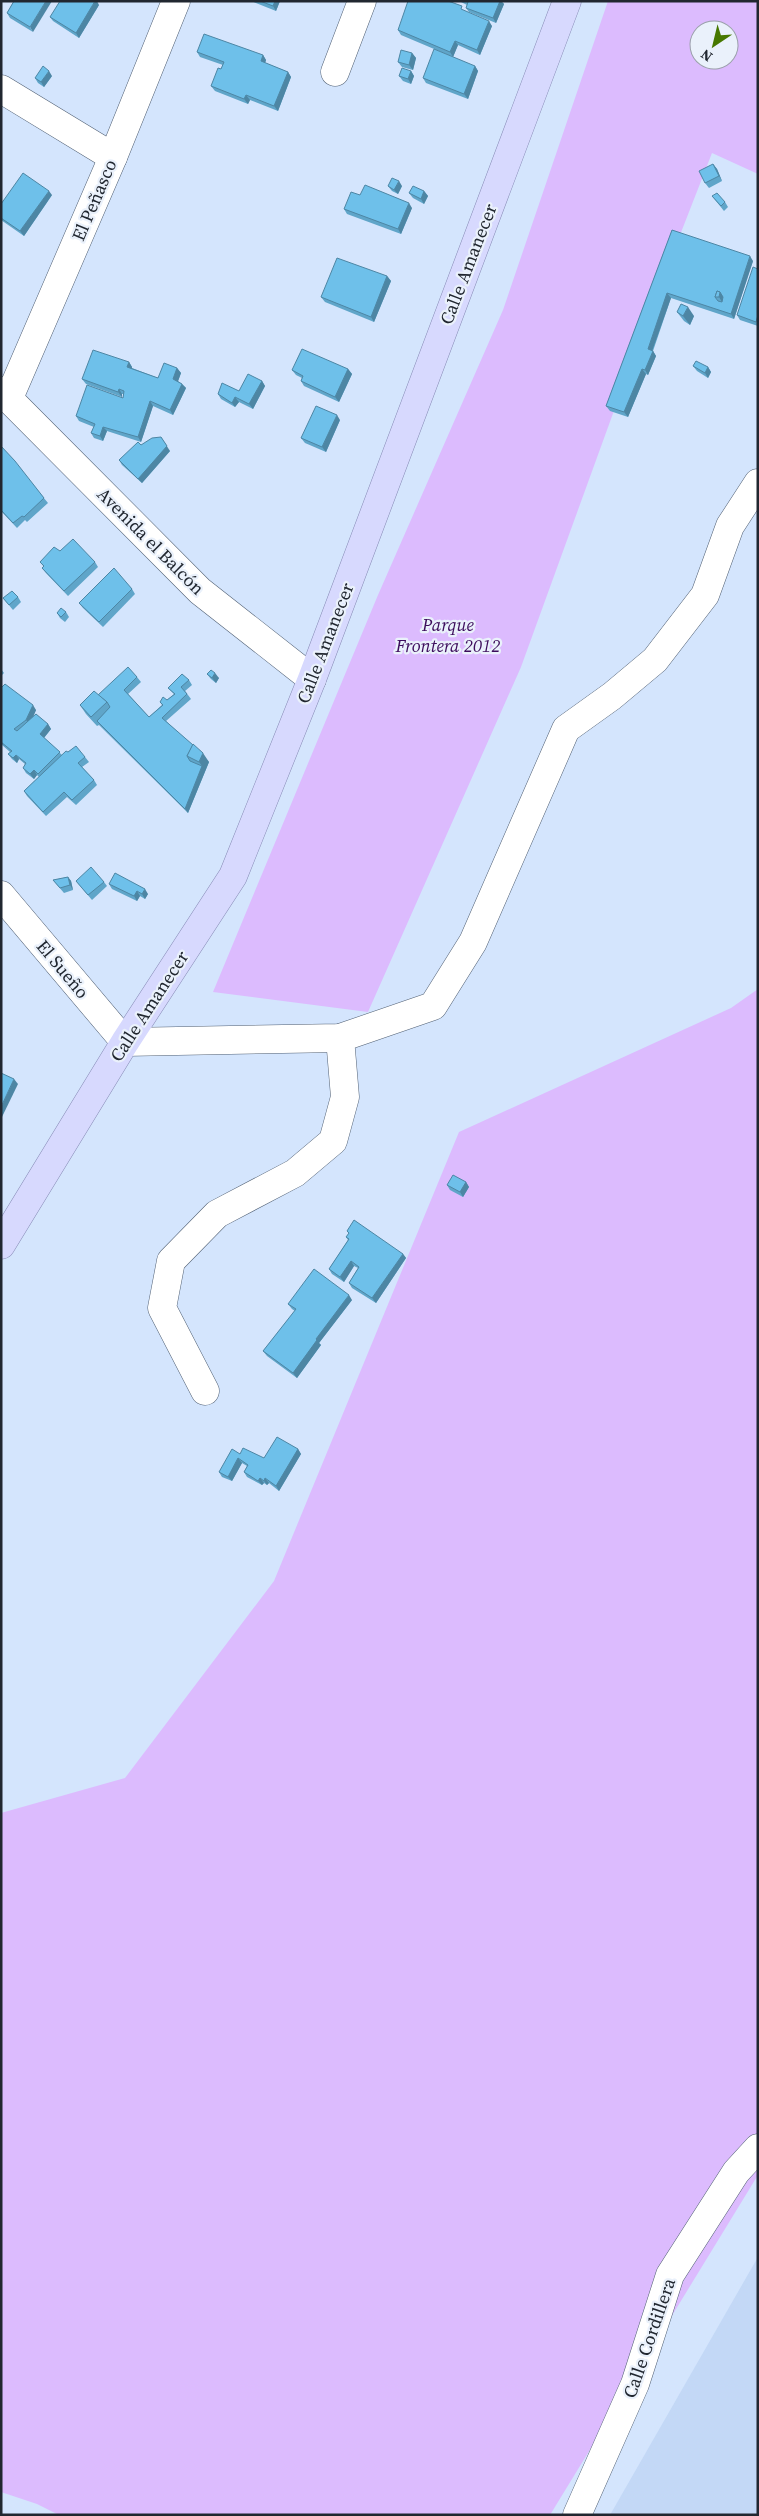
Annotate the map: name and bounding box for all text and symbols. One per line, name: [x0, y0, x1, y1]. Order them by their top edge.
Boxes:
north arrow: [689, 20, 739, 70]
text: N: [697, 45, 716, 67]
street label: El Peñasco: [66, 155, 122, 245]
street label: Calle Amanecer: [433, 200, 503, 328]
street label: Avenida el Balcón: [92, 482, 210, 600]
street label: Calle Amanecer: [290, 579, 360, 707]
park label: Parque Frontera 2012: [394, 612, 501, 658]
street label: El Sueño: [31, 934, 95, 1004]
street label: Calle Amanecer: [104, 945, 194, 1066]
street label: Calle Cordillera: [617, 2274, 681, 2401]

